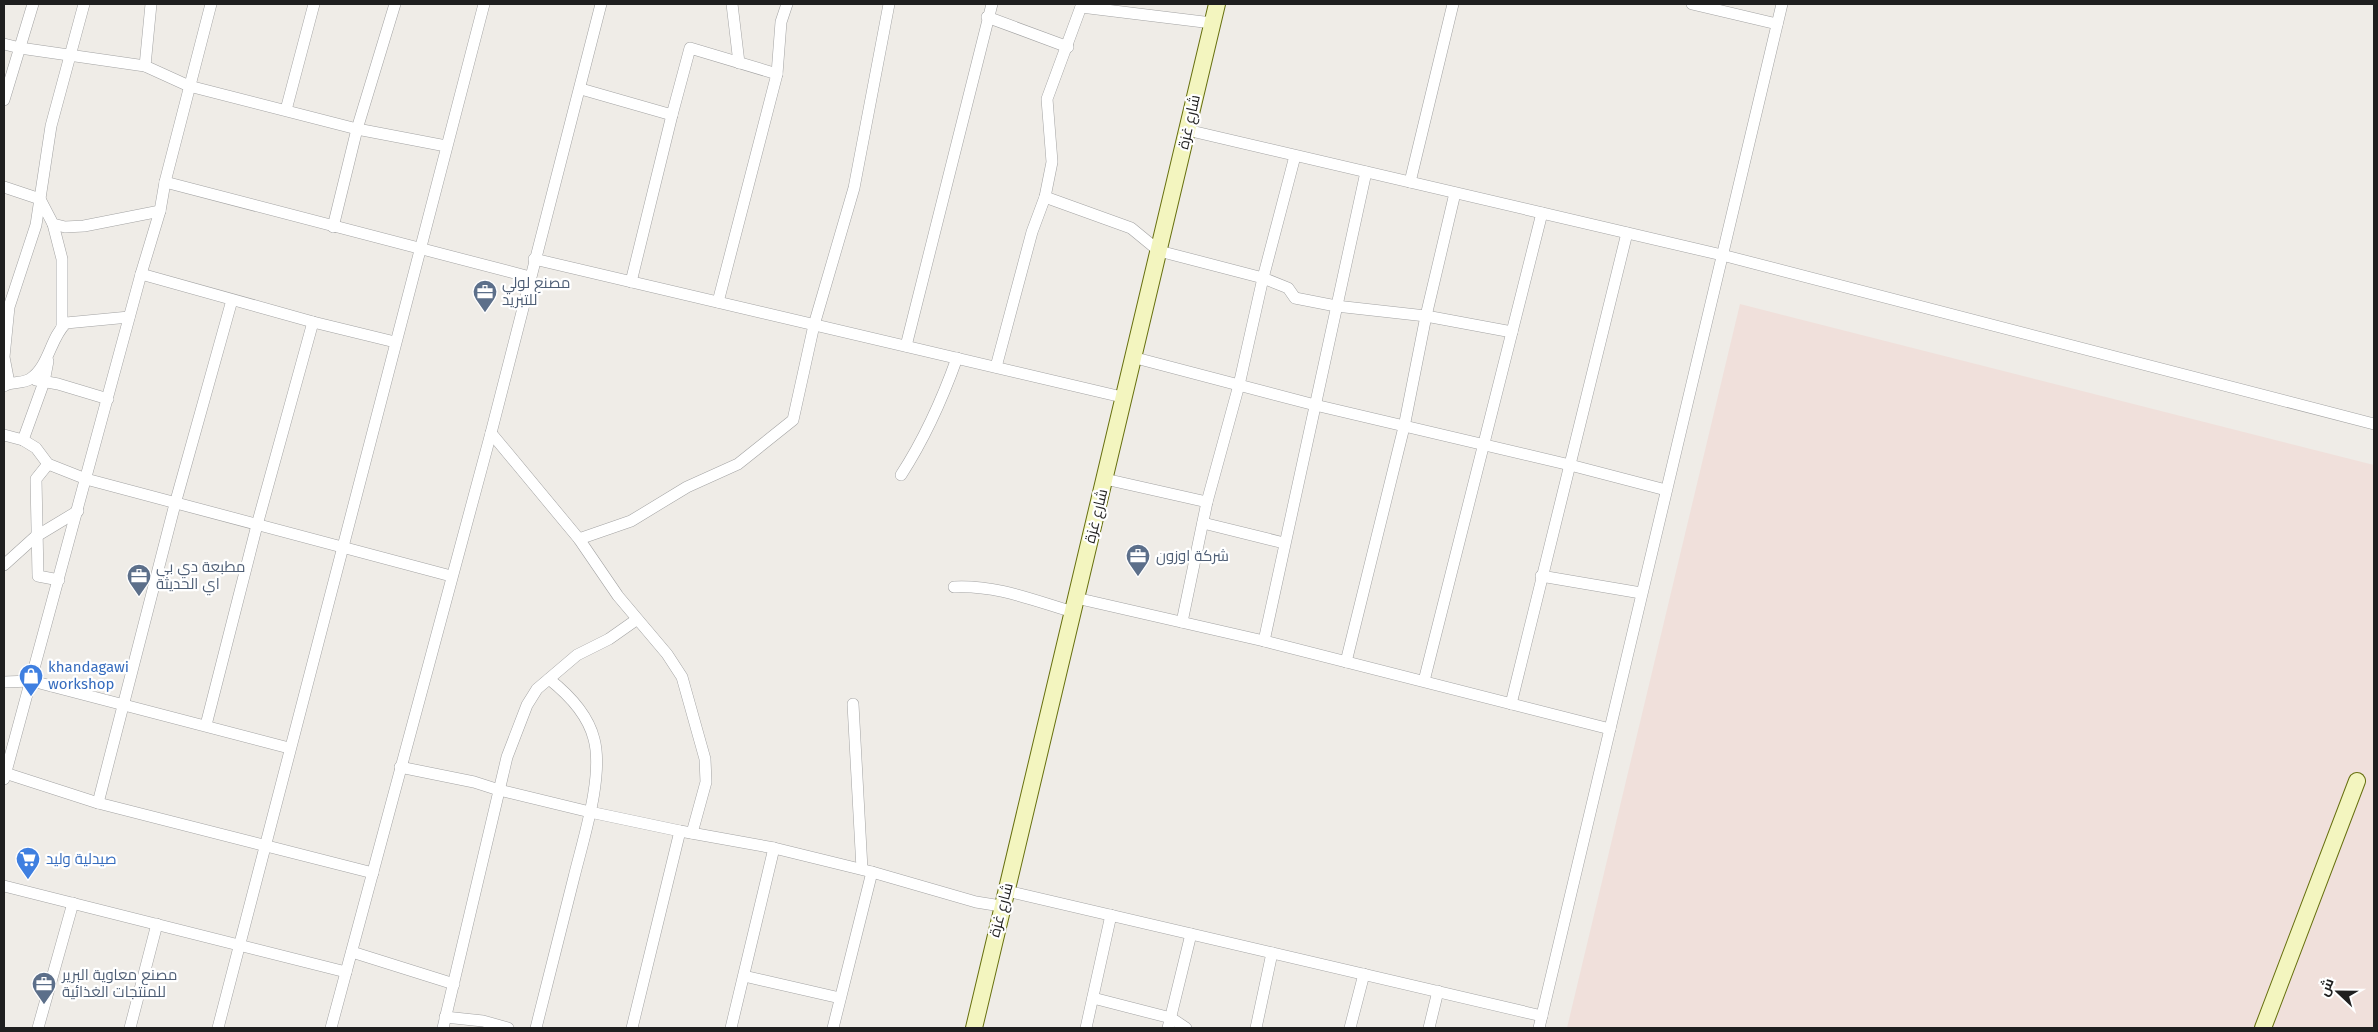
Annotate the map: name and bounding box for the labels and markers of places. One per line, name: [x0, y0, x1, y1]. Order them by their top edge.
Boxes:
place label: مصنع لولي للتبريد: [502, 274, 570, 309]
office icon: مصنع لولي للتبريد: [472, 279, 498, 313]
office icon: شركة اوزون: [1125, 543, 1151, 577]
place label: شركة اوزون: [1156, 547, 1229, 566]
place label: مطبعة دي بي اي الحديثة: [156, 558, 245, 596]
office icon: مطبعة دي بي اي الحديثة: [126, 563, 152, 597]
place label: khandagawi workshop: [48, 658, 129, 693]
shop icon: khandagawi workshop: [18, 663, 44, 697]
supermarket icon: صيدلية وليد: [15, 846, 41, 880]
place label: صيدلية وليد: [46, 850, 117, 868]
place label: مصنع معاوية البرير للمنتجات الغذائية: [61, 966, 177, 1001]
office icon: مصنع معاوية البرير للمنتجات الغذائية: [31, 971, 57, 1005]

